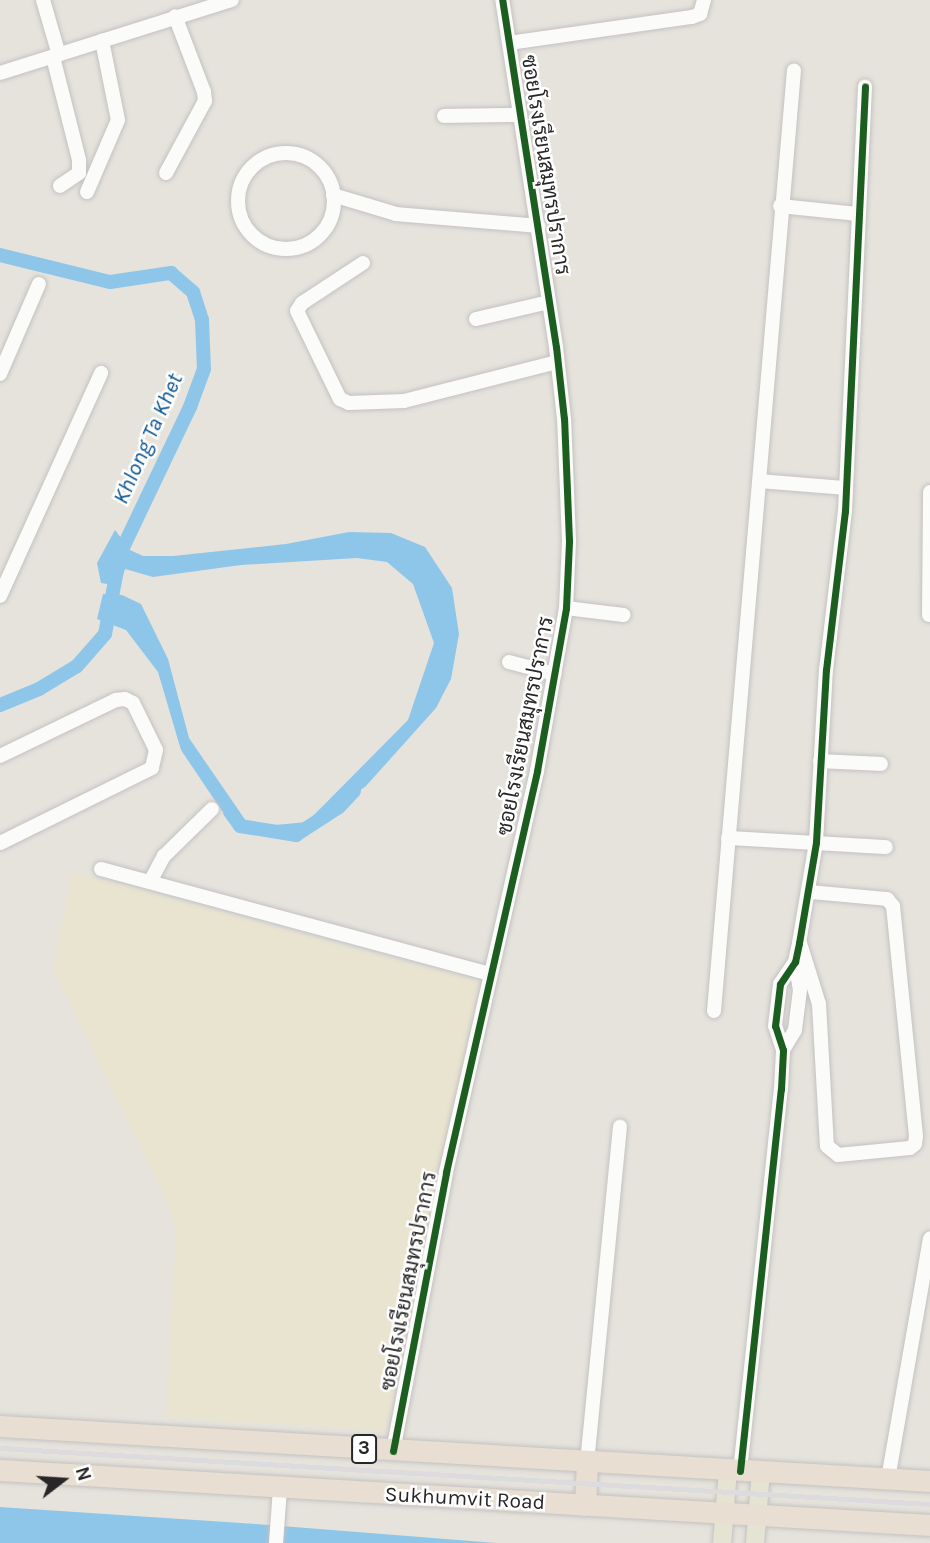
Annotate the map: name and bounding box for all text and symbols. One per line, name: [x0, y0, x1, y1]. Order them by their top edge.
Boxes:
street label: ซอยโรงเรียนสมุทรปราการ: [516, 53, 576, 277]
water label: Khlong Ta Khet: [107, 369, 189, 509]
street label: ซอยโรงเรียนสมุทรปราการ: [491, 614, 559, 838]
street label: ซอยโรงเรียนสมุทรปราการ: [374, 1169, 442, 1393]
road number: 3: [350, 1434, 378, 1464]
north arrow: [28, 1445, 98, 1515]
text: N: [71, 1464, 96, 1484]
street label: Sukhumvit Road: [384, 1481, 546, 1515]

